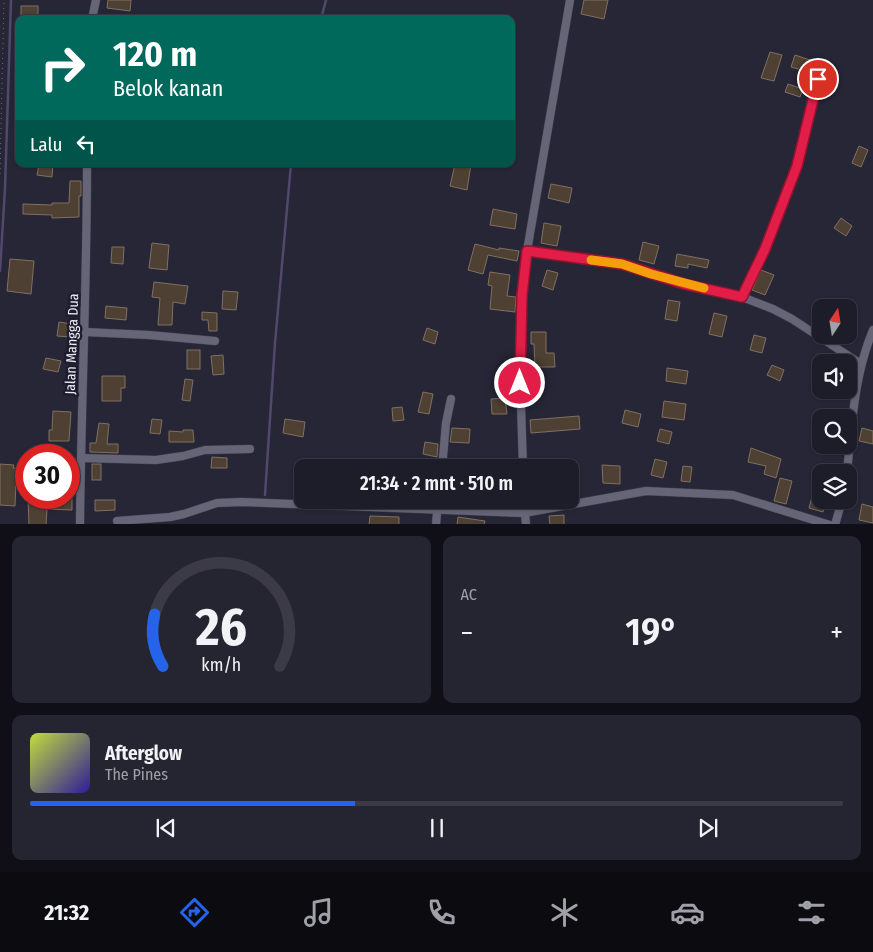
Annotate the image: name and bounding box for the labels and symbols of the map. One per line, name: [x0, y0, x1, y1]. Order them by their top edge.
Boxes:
pin: [797, 58, 839, 100]
street label: Jalan Mangga Dua: [62, 293, 82, 395]
north arrow: [812, 299, 858, 344]
position arrow: [493, 356, 545, 408]
speed limit sign: 30: [15, 444, 80, 509]

